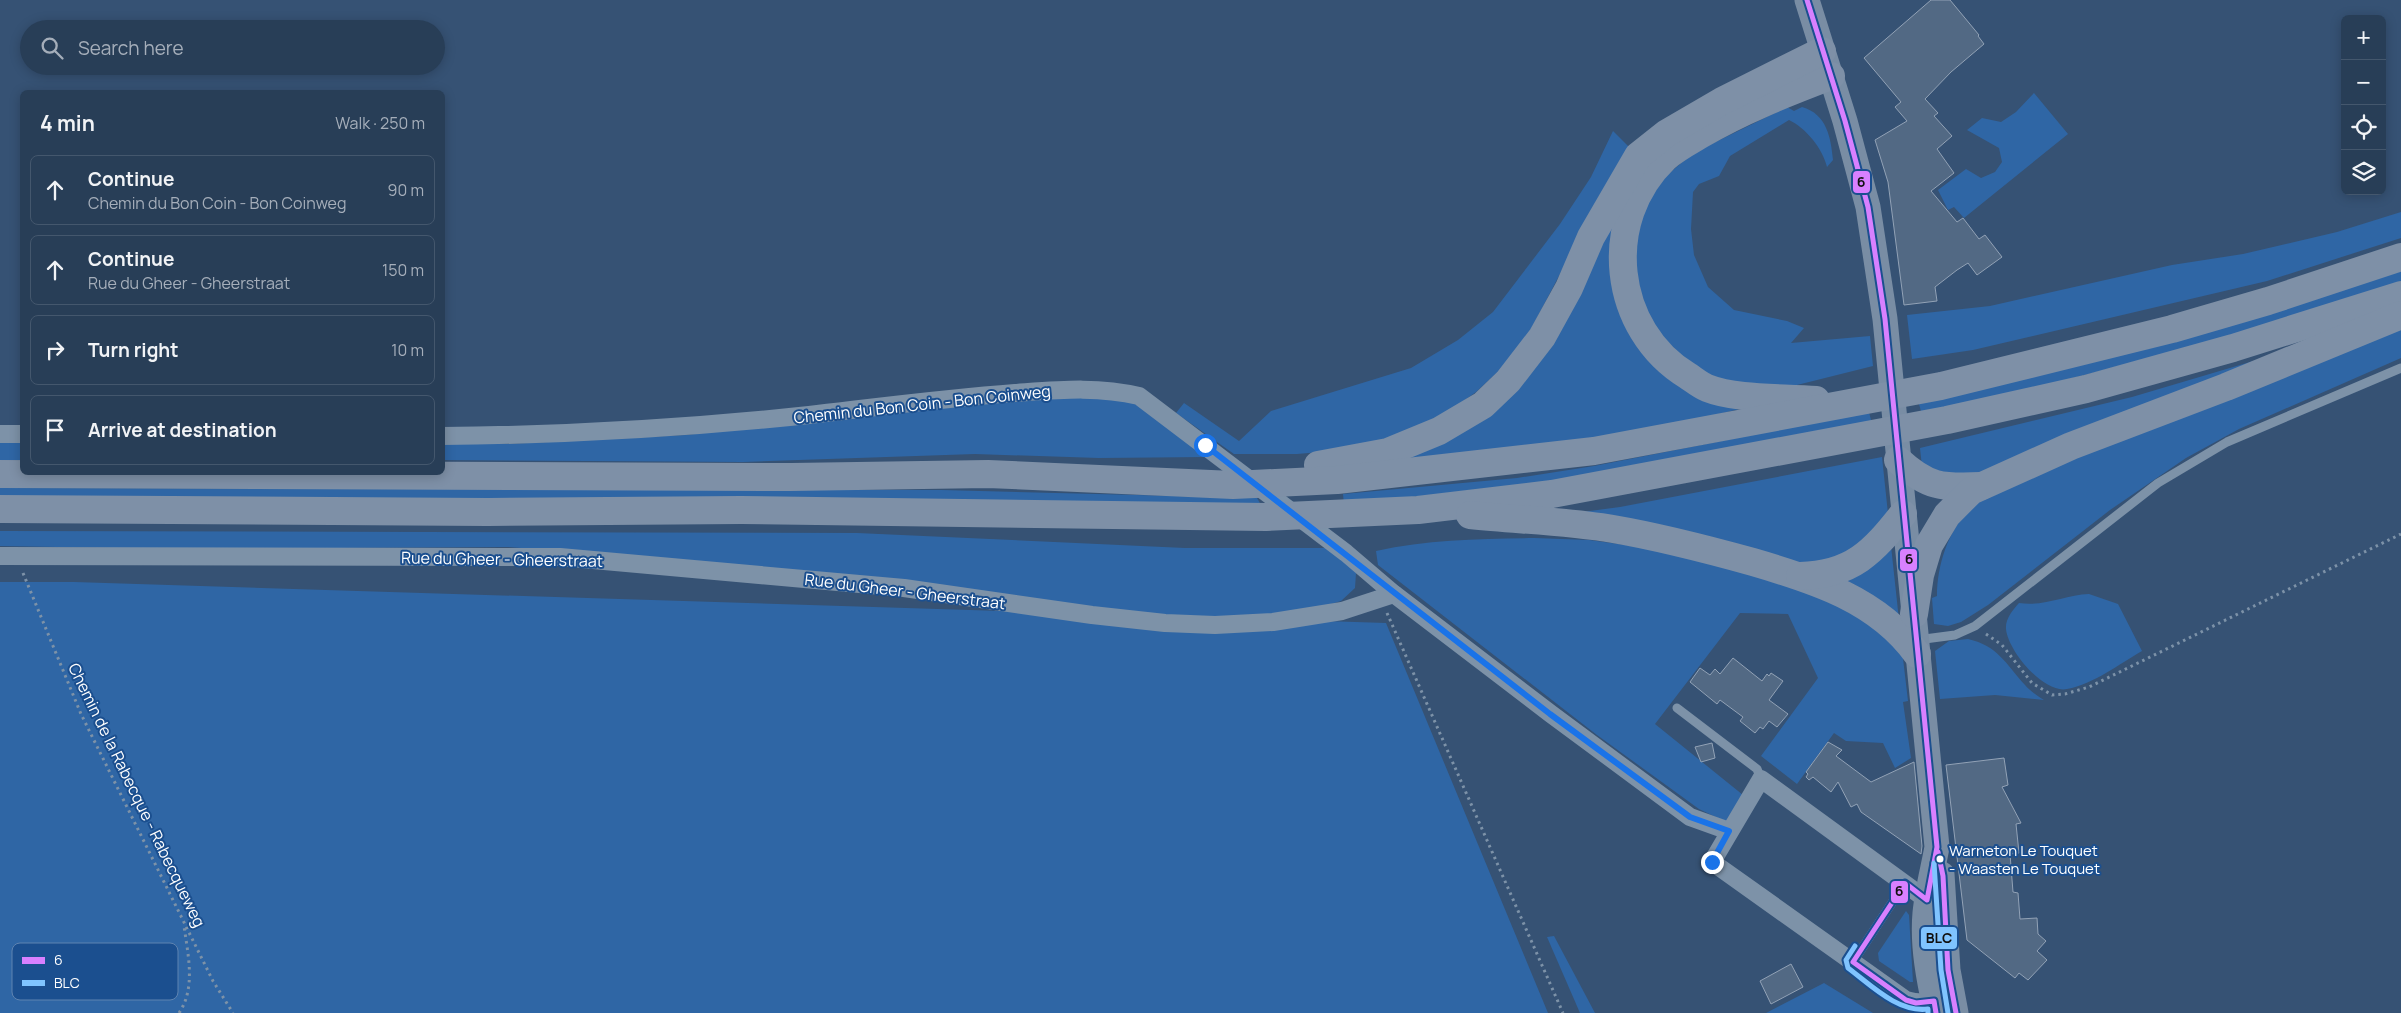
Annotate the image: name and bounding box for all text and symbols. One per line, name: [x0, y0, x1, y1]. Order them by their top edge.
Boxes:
map controls: [2341, 15, 2386, 195]
button: +: [2341, 15, 2386, 60]
search box: [20, 20, 445, 75]
icon: search: [38, 34, 66, 62]
text: Search here: [78, 35, 184, 61]
button: −: [2341, 60, 2386, 105]
button: locate: [2341, 105, 2386, 150]
text: 4 min: [40, 109, 95, 137]
text: Walk · 250 m: [335, 112, 425, 134]
button: layers: [2341, 150, 2386, 195]
text: Continue: [88, 166, 174, 192]
line badge: 6: [1852, 170, 1871, 194]
text: 6: [1857, 172, 1865, 191]
icon: ahead: [41, 176, 69, 204]
text: 90 m: [388, 179, 424, 201]
text: Chemin du Bon Coin - Bon Coinweg: [88, 192, 346, 214]
text: Continue: [88, 246, 174, 272]
icon: ahead: [41, 256, 69, 284]
text: 150 m: [382, 259, 424, 281]
text: Rue du Gheer - Gheerstraat: [88, 272, 290, 294]
icon: right: [41, 336, 69, 364]
text: Turn right: [88, 337, 178, 363]
text: 10 m: [391, 339, 424, 361]
street label: Chemin du Bon Coin - Bon Coinweg: [792, 380, 1052, 428]
icon: arrive: [41, 416, 69, 444]
text: Arrive at destination: [88, 417, 277, 443]
route start: [1194, 434, 1217, 457]
street label: Rue du Gheer - Gheerstraat: [401, 546, 603, 572]
line badge: 6: [1899, 548, 1918, 572]
text: 6: [1905, 549, 1913, 568]
street label: Rue du Gheer - Gheerstraat: [803, 568, 1007, 614]
street label: Chemin de la Rabecque - Rabecqueweg: [63, 659, 211, 931]
place label: Warneton Le Touquet - Waasten Le Touquet: [1949, 840, 2100, 879]
route end: [1701, 851, 1724, 874]
marker: Warneton Le Touquet - Waasten Le Touquet: [1935, 854, 1945, 864]
line badge: 6: [1890, 880, 1909, 904]
text: 6: [1895, 881, 1903, 900]
line badge: BLC: [1920, 926, 1958, 950]
text: BLC: [1926, 928, 1952, 947]
legend: [12, 943, 178, 1000]
text: 6: [54, 950, 63, 969]
text: BLC: [54, 973, 80, 992]

